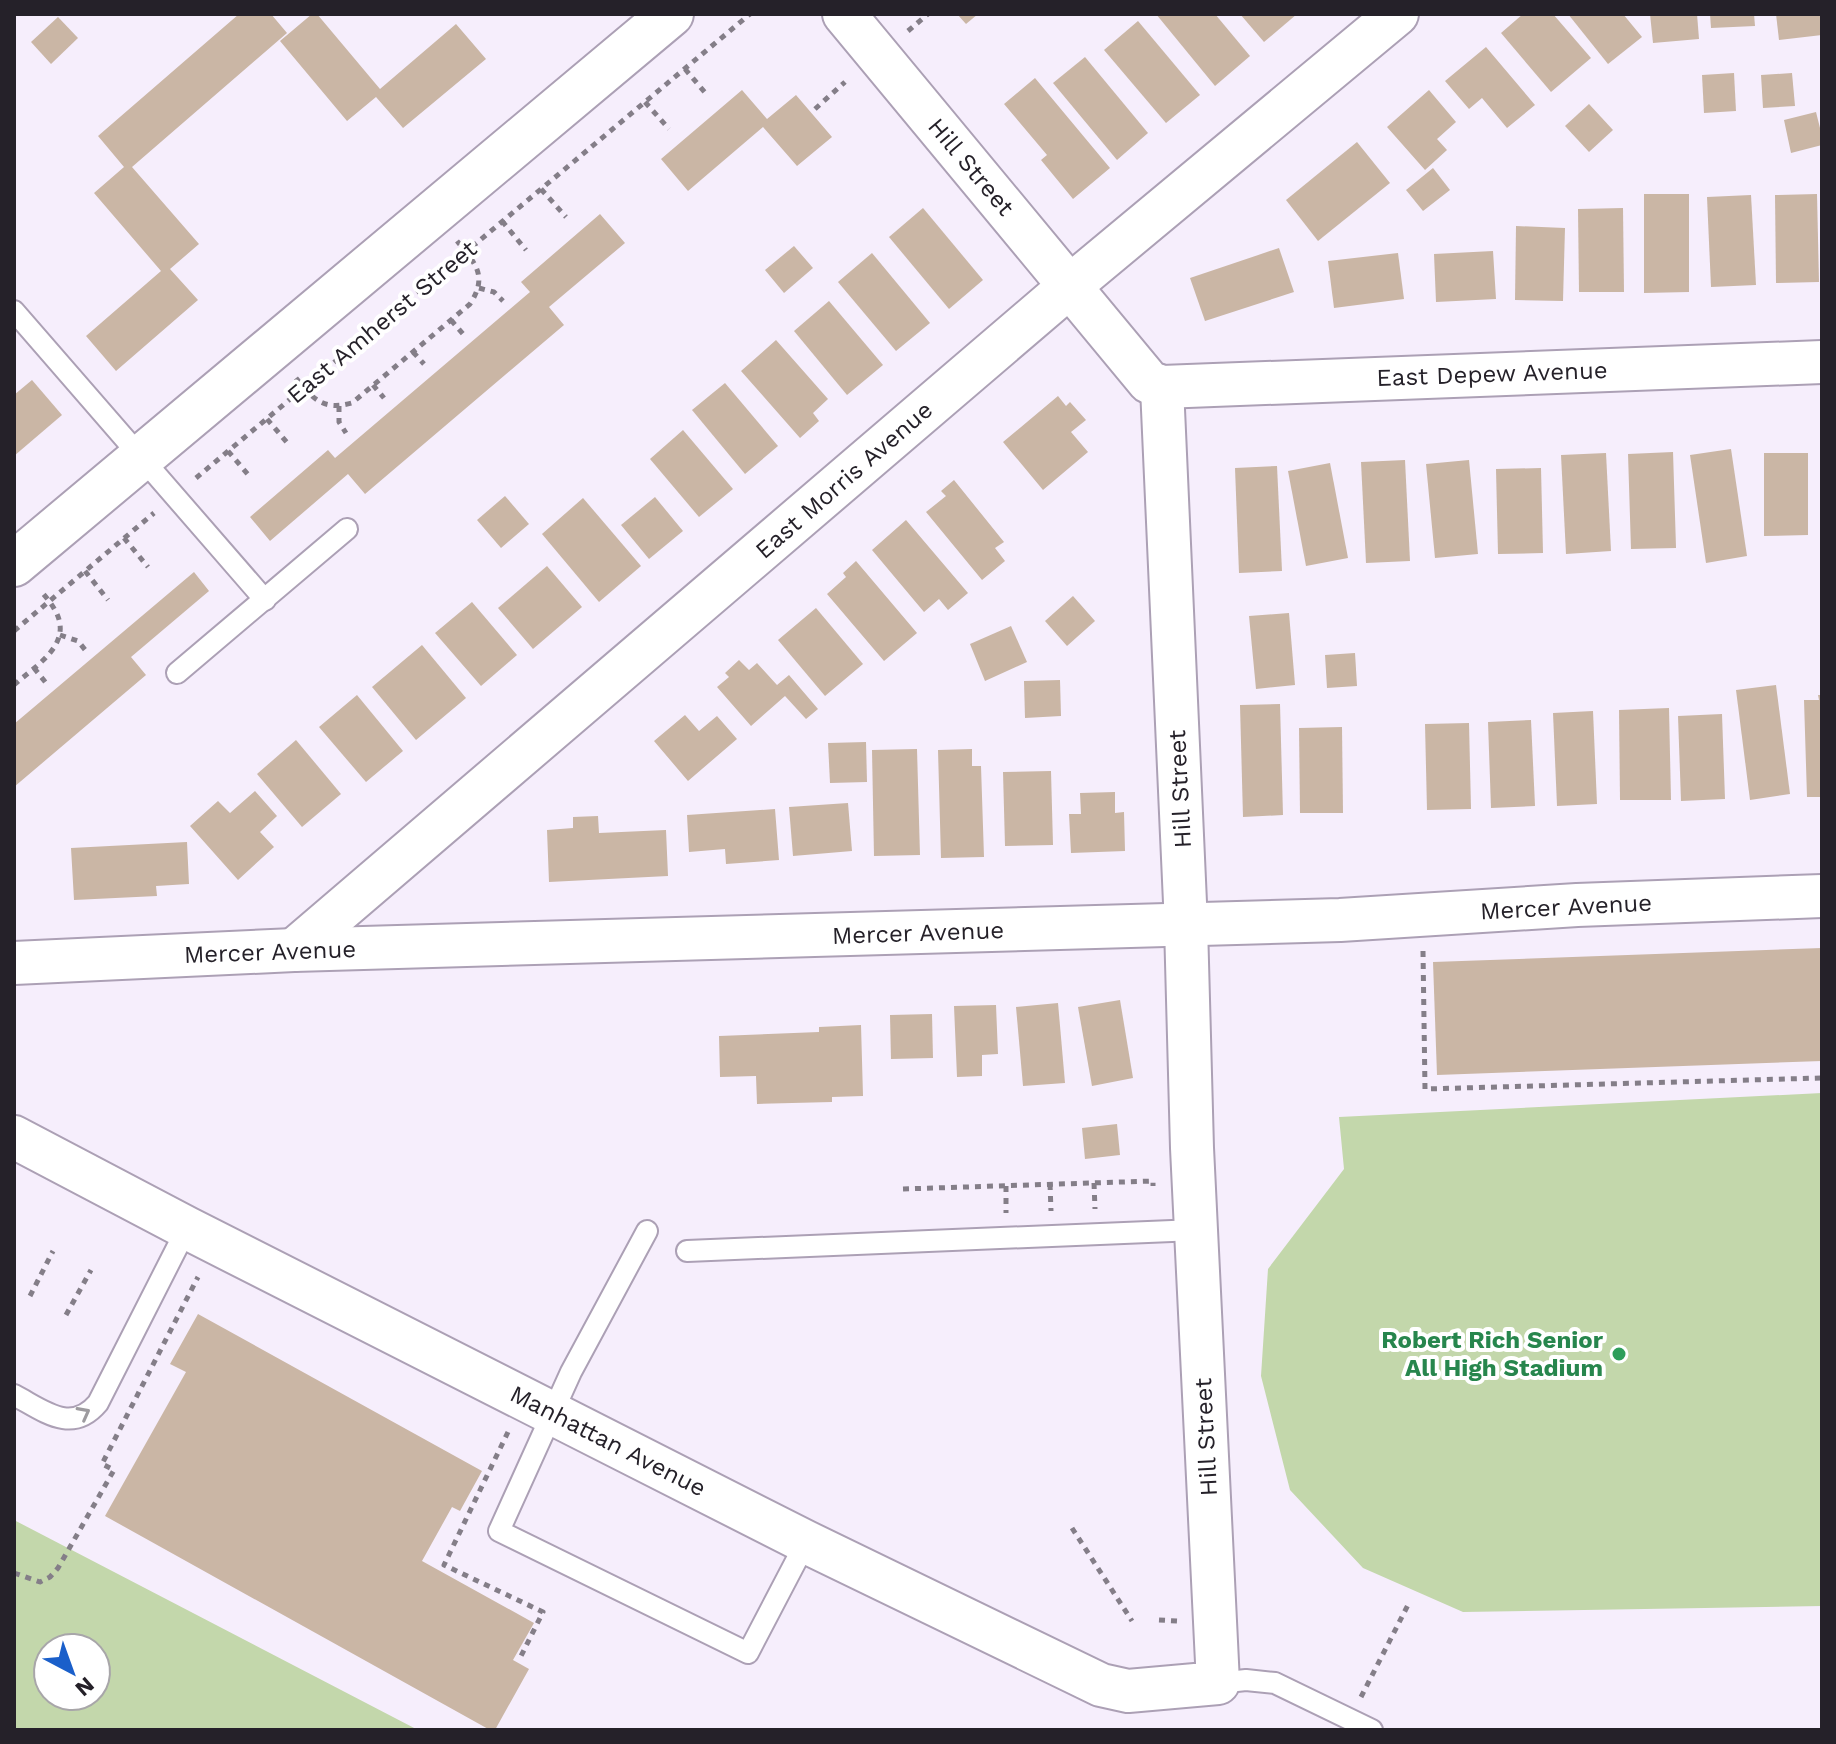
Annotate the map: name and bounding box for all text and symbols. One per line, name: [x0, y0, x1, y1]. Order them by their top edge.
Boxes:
street label: Hill Street: [922, 113, 1020, 221]
street label: East Amherst Street: [282, 235, 482, 409]
street label: East Depew Avenue: [1376, 356, 1608, 392]
street label: East Morris Avenue: [750, 396, 938, 564]
street label: Hill Street: [1163, 729, 1197, 849]
street label: Mercer Avenue: [1479, 889, 1653, 925]
street label: Mercer Avenue: [831, 916, 1005, 950]
street label: Mercer Avenue: [183, 935, 357, 969]
place label: Robert Rich Senior All High Stadium: [1381, 1326, 1604, 1382]
marker: Robert Rich Senior All High Stadium: [1610, 1345, 1628, 1363]
street label: Hill Street: [1189, 1377, 1223, 1497]
street label: Manhattan Avenue: [505, 1380, 711, 1502]
one-way arrow: [76, 1407, 90, 1422]
north arrow: [32, 1632, 112, 1712]
text: N: [70, 1672, 99, 1702]

